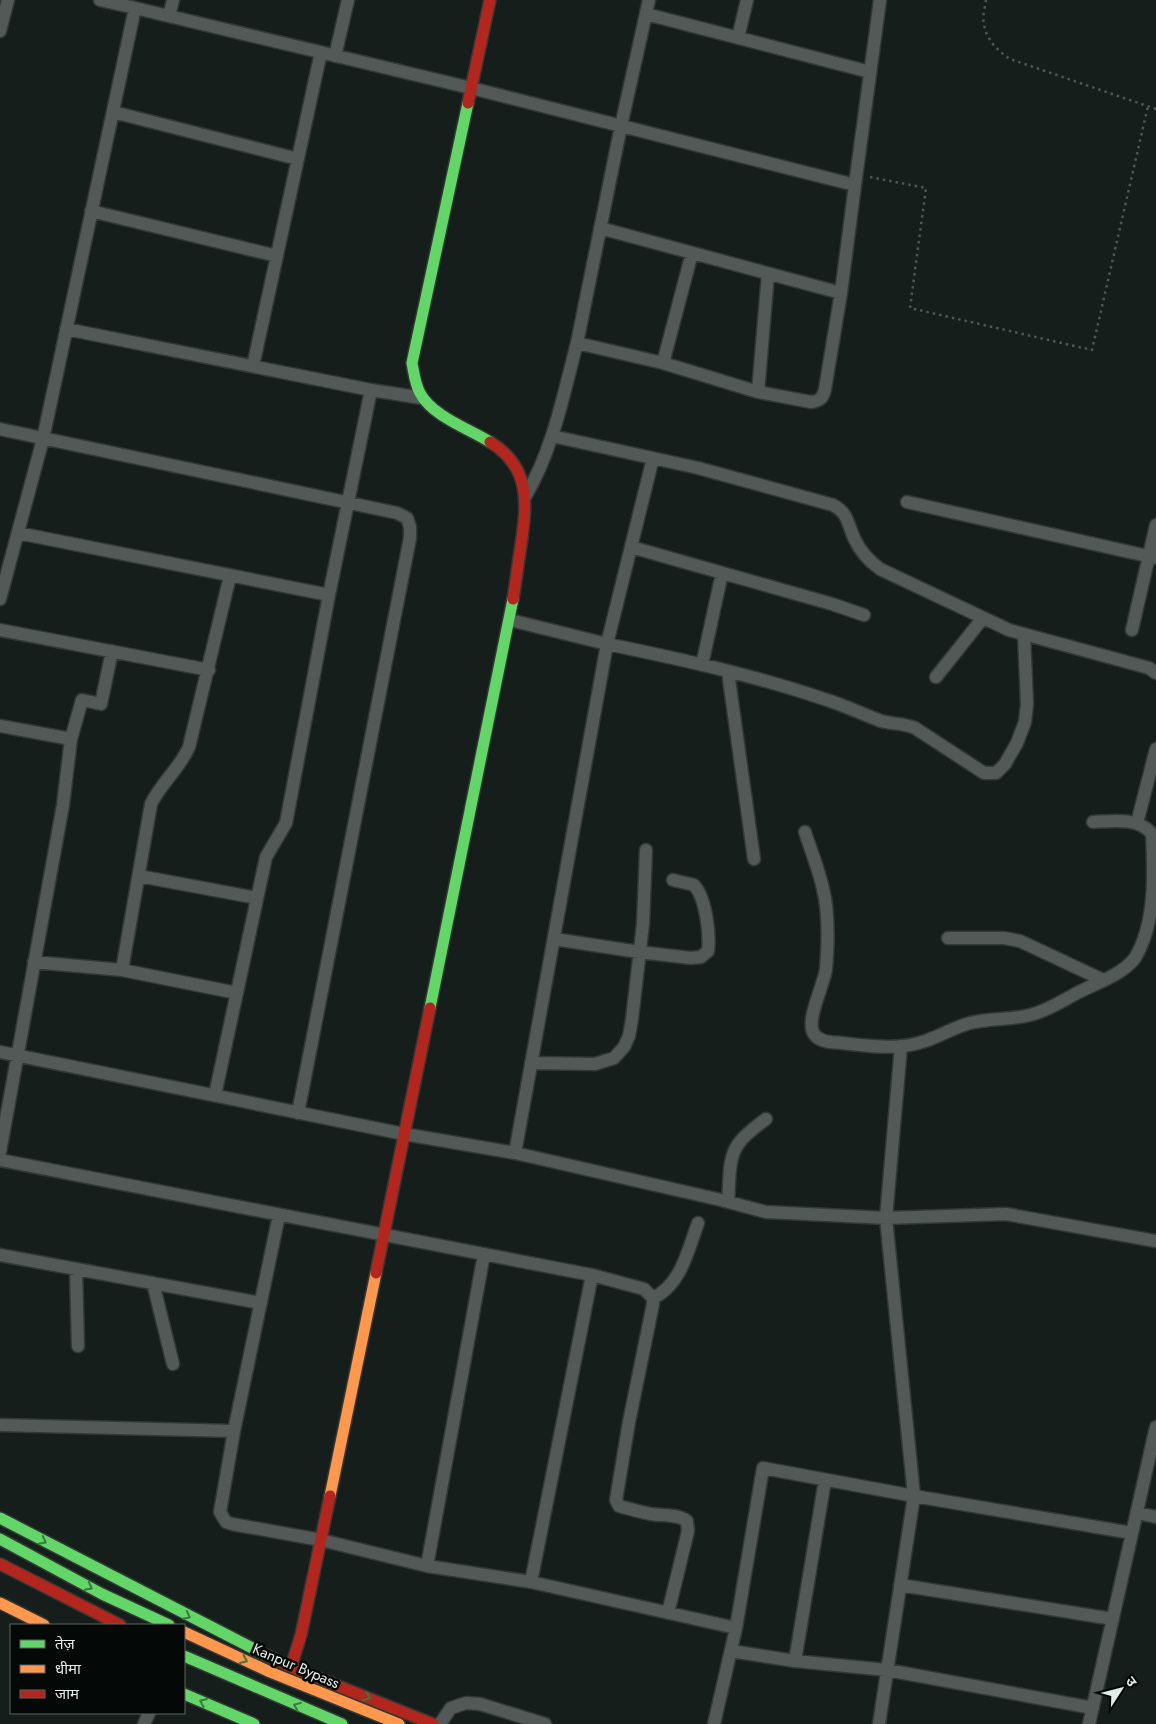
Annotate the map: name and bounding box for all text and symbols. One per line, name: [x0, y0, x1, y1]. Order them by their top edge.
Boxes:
one-way arrow: [38, 1535, 47, 1545]
one-way arrow: [84, 1581, 93, 1591]
one-way arrow: [182, 1609, 191, 1619]
legend: [10, 1624, 185, 1714]
text: तेज़: [55, 1633, 76, 1655]
street label: Kanpur Bypass: [249, 1638, 343, 1694]
one-way arrow: [239, 1654, 248, 1664]
text: धीमा: [55, 1658, 82, 1680]
north arrow: [1096, 1664, 1146, 1714]
text: उ: [1121, 1672, 1142, 1691]
text: जाम: [55, 1683, 80, 1705]
one-way arrow: [362, 1691, 371, 1702]
one-way arrow: [199, 1698, 208, 1709]
one-way arrow: [293, 1701, 302, 1712]

